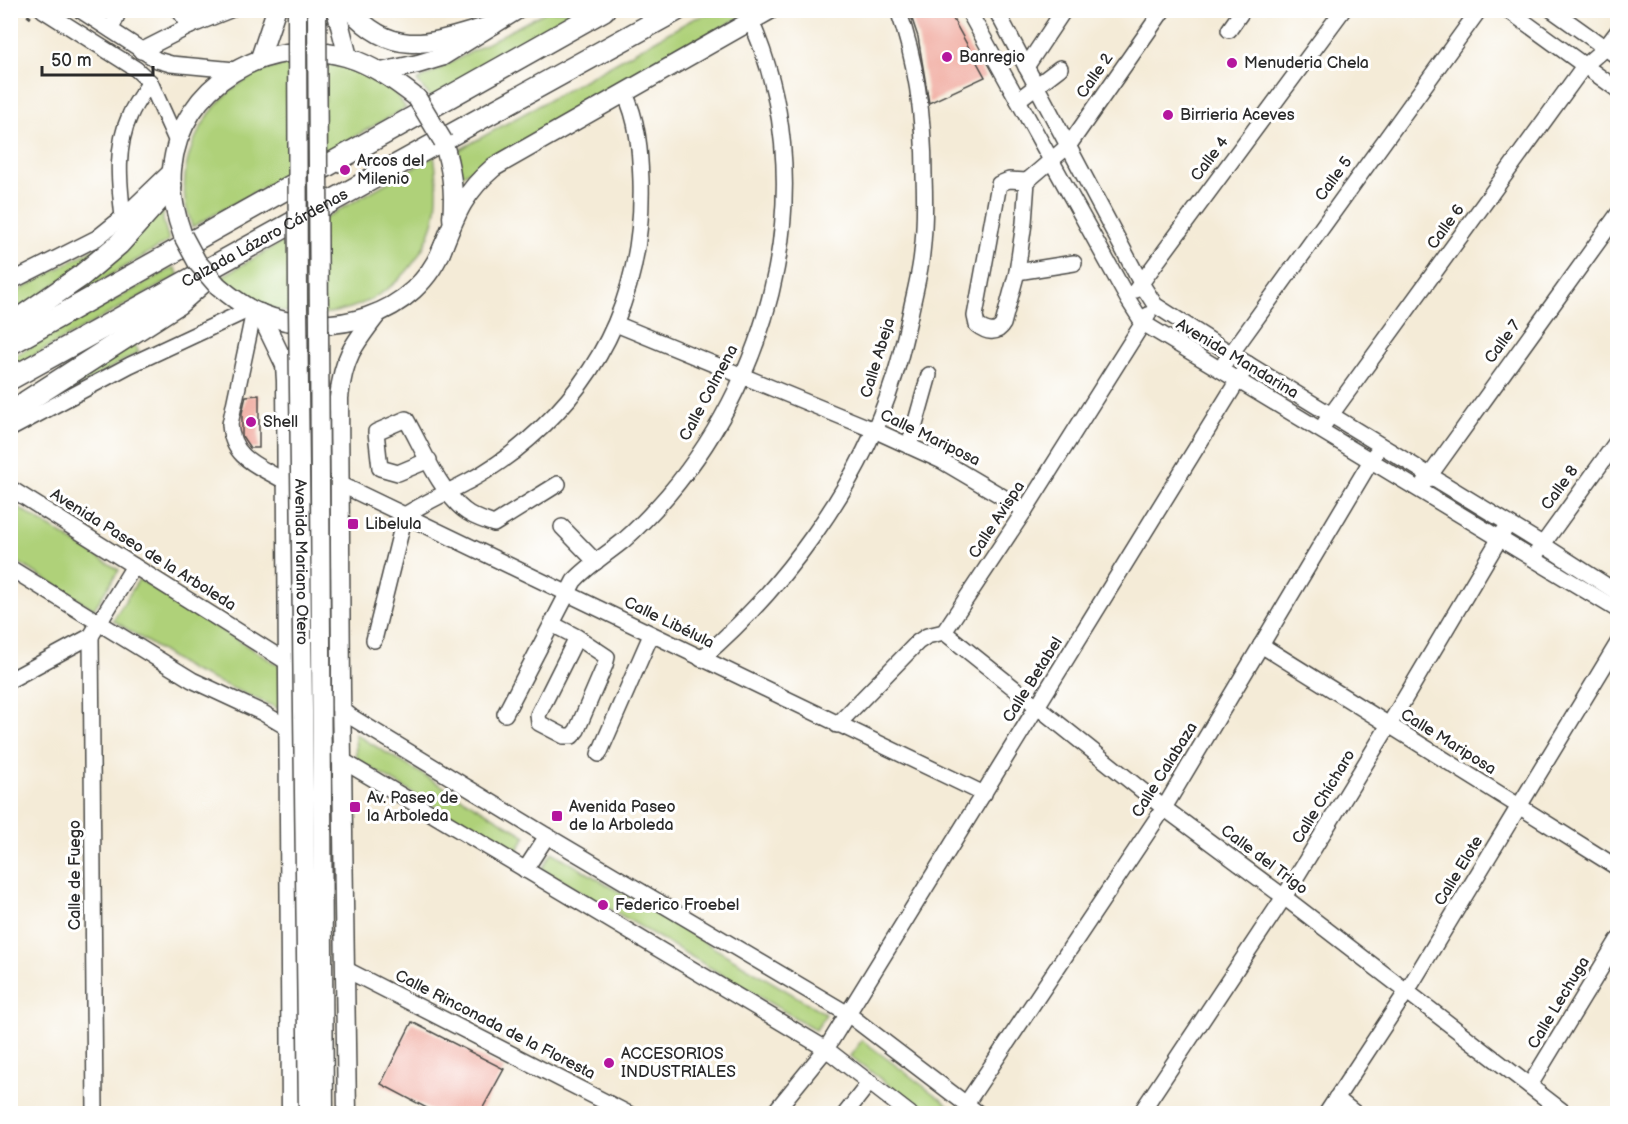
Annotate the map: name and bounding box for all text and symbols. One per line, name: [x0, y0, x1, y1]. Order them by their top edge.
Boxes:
scale bar: [42, 39, 153, 77]
place label: Banregio: [959, 48, 1025, 67]
street label: Calle 2: [1073, 49, 1118, 102]
text: 50 m: [51, 50, 92, 71]
marker: Banregio: [940, 50, 954, 64]
place label: Menuderia Chela: [1244, 54, 1369, 73]
marker: Menuderia Chela: [1225, 56, 1239, 70]
place label: Birrieria Aceves: [1180, 106, 1295, 125]
marker: Birrieria Aceves: [1161, 108, 1175, 122]
street label: Calle 4: [1187, 133, 1233, 185]
place label: Arcos del Milenio: [357, 152, 424, 189]
street label: Calle 5: [1311, 153, 1357, 205]
marker: Arcos del Milenio: [338, 163, 352, 177]
street label: Calzada Lázaro Cárdenas: [178, 185, 351, 292]
street label: Calle 6: [1423, 201, 1469, 253]
street label: Avenida Mandarina: [1172, 315, 1302, 403]
street label: Calle Abeja: [857, 316, 899, 400]
street label: Calle 7: [1481, 317, 1525, 367]
street label: Calle Colmena: [676, 342, 742, 444]
street label: Calle Mariposa: [877, 406, 983, 470]
place label: Shell: [263, 413, 298, 432]
marker: Shell: [244, 415, 258, 429]
street label: Calle 8: [1537, 462, 1583, 514]
street label: Calle Avispa: [965, 478, 1029, 562]
street label: Avenida Mariano Otero: [291, 479, 312, 645]
street label: Avenida Paseo de la Arboleda: [47, 485, 239, 615]
place label: Libelula: [365, 515, 421, 534]
marker: Libelula: [346, 517, 360, 531]
street label: Calle Libélula: [621, 593, 717, 653]
street label: Calle Betabel: [999, 634, 1067, 726]
street label: Calle Mariposa: [1397, 705, 1499, 779]
street label: Calle Calabaza: [1128, 719, 1202, 821]
street label: Calle Chícharo: [1288, 747, 1360, 847]
place label: Av. Paseo de la Arboleda: [367, 789, 459, 826]
place label: Avenida Paseo de la Arboleda: [569, 798, 676, 835]
marker: Av. Paseo de la Arboleda: [348, 800, 362, 814]
marker: Avenida Paseo de la Arboleda: [550, 809, 564, 823]
street label: Calle de Fuego: [66, 820, 85, 930]
street label: Calle del Trigo: [1217, 821, 1311, 899]
street label: Calle Elote: [1431, 832, 1488, 909]
place label: Federico Froebel: [615, 896, 739, 915]
marker: Federico Froebel: [596, 898, 610, 912]
street label: Calle Lechuga: [1524, 954, 1594, 1052]
street label: Calle Rinconada de la Floresta: [392, 966, 598, 1084]
place label: ACCESORIOS INDUSTRIALES: [621, 1045, 736, 1082]
marker: ACCESORIOS INDUSTRIALES: [602, 1056, 616, 1070]

